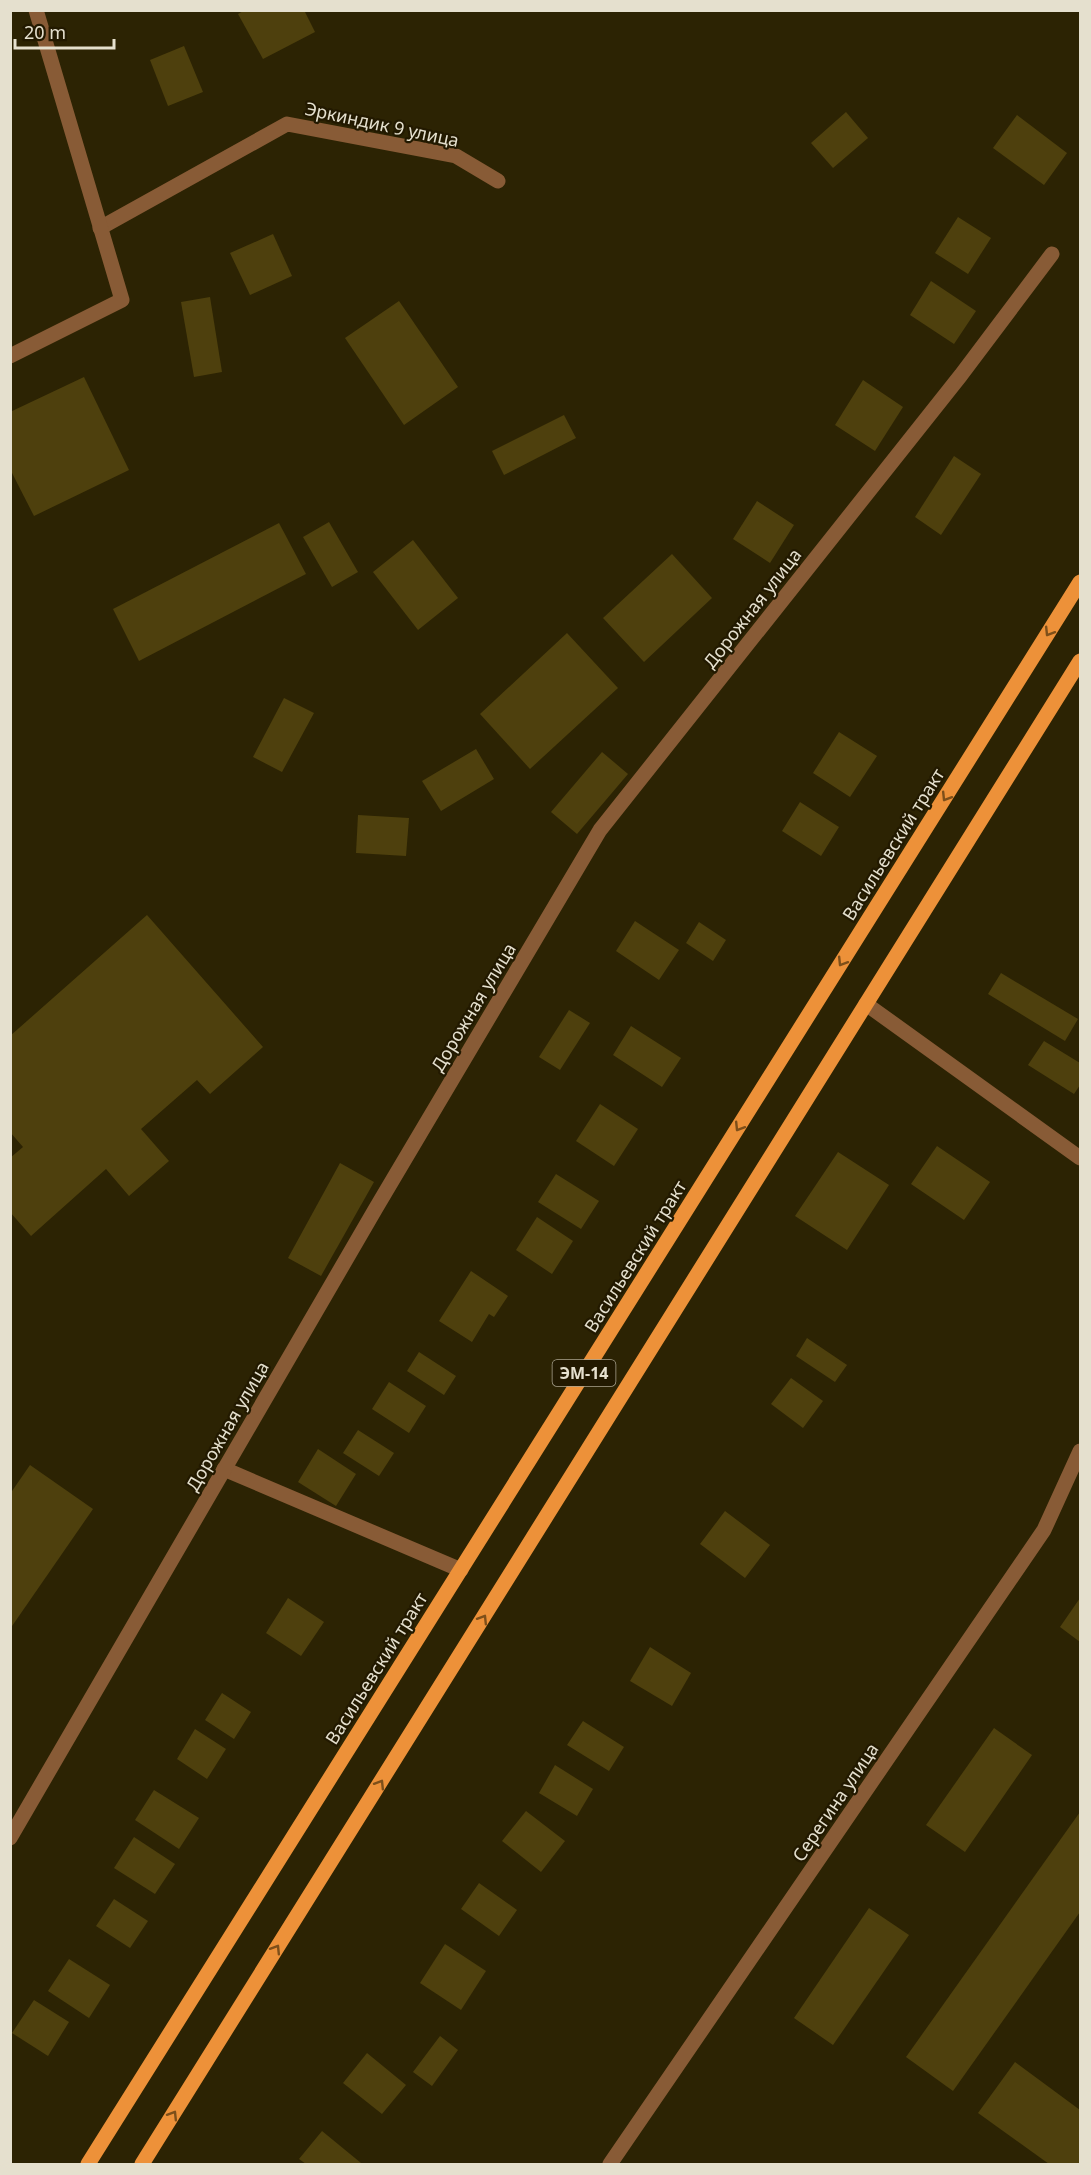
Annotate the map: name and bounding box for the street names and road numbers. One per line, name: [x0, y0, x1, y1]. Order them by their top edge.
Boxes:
street label: Эркиндик 9 улица: [303, 96, 461, 152]
street label: Дорожная улица: [698, 543, 806, 673]
street label: Васильевский тракт: [836, 763, 950, 925]
street label: Дорожная улица: [425, 938, 521, 1076]
street label: Васильевский тракт: [578, 1175, 692, 1337]
street label: Дорожная улица: [180, 1357, 274, 1495]
road number: ЭМ-14: [552, 1360, 616, 1386]
street label: Васильевский тракт: [319, 1587, 433, 1749]
street label: Серегина улица: [786, 1738, 884, 1866]

